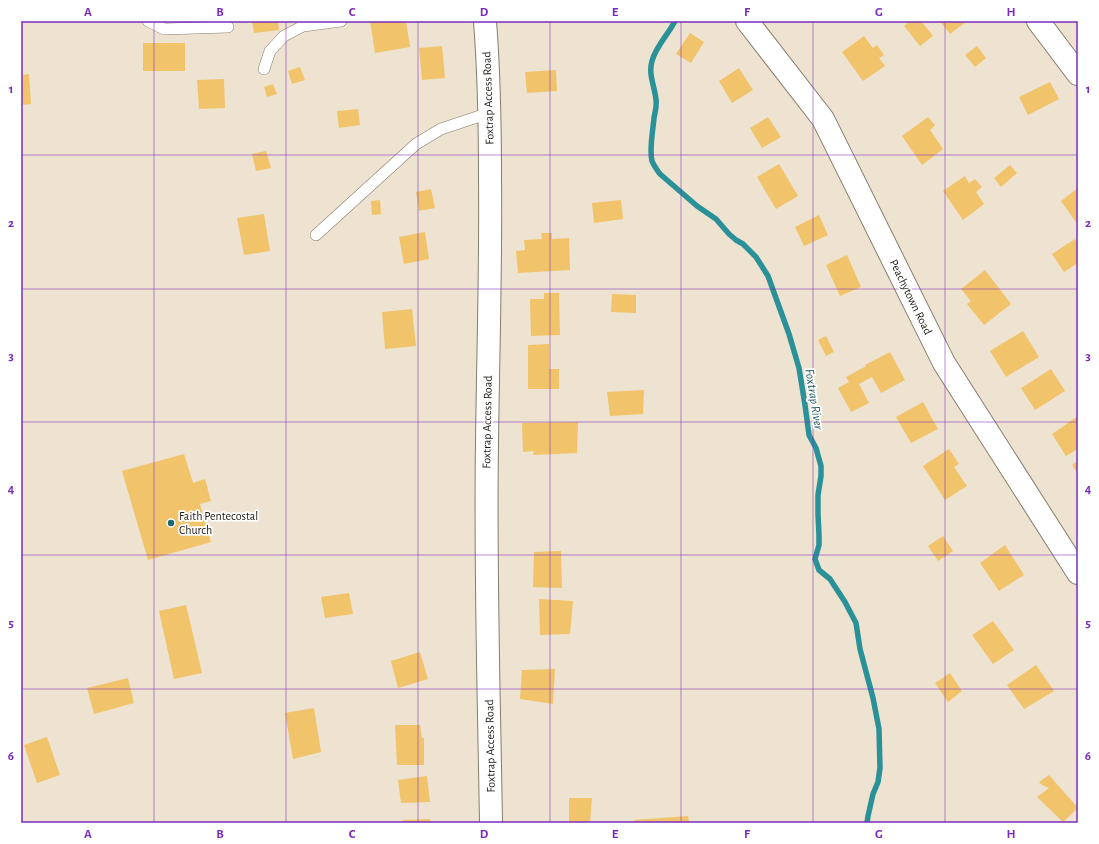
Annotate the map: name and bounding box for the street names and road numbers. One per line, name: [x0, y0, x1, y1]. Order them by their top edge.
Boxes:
street label: Foxtrap Access Road: [480, 51, 496, 145]
street label: Peachytown Road: [887, 257, 934, 337]
street label: Foxtrap Access Road: [480, 375, 494, 469]
street label: Foxtrap Access Road: [483, 699, 497, 793]

